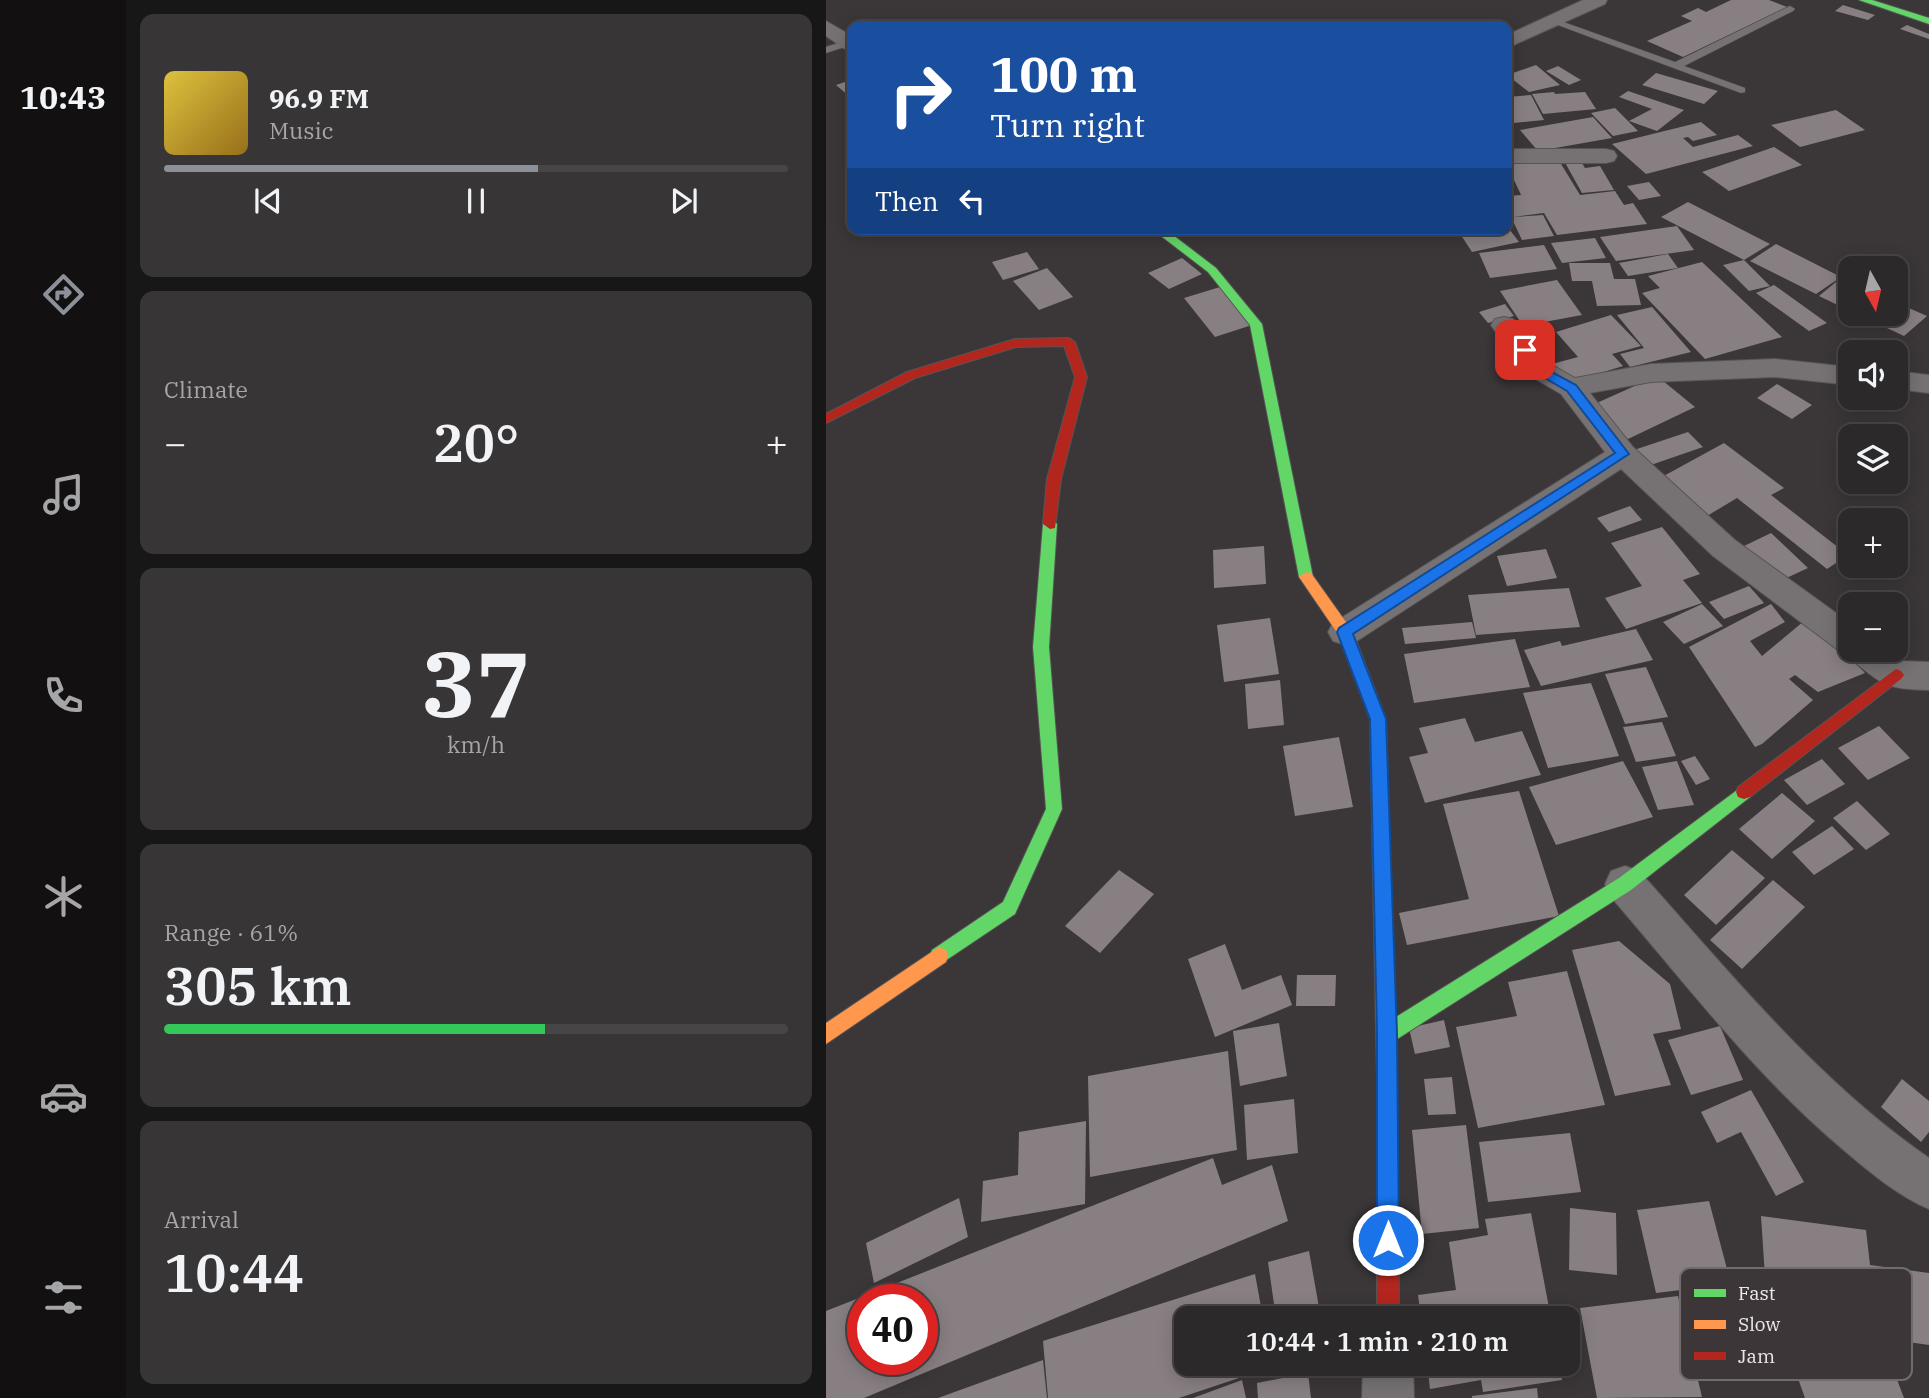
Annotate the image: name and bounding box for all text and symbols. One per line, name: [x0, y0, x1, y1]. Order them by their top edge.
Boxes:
text: 100 m: [990, 42, 1137, 105]
icon: right: [875, 49, 966, 140]
text: 10:43: [20, 76, 106, 118]
text: 96.9 FM: [269, 81, 369, 115]
text: Turn right: [990, 104, 1145, 146]
text: Music: [269, 115, 334, 145]
icon: previous: [249, 182, 287, 220]
icon: pause: [457, 182, 495, 220]
icon: next: [665, 182, 703, 220]
icon: left: [953, 182, 991, 220]
text: Then: [875, 184, 939, 218]
north arrow: [1838, 256, 1908, 326]
map controls: [1838, 256, 1908, 662]
icon: directions: [39, 270, 88, 319]
pin: [1495, 320, 1555, 380]
icon: arrive: [1506, 331, 1544, 369]
button: sound: [1838, 340, 1908, 410]
text: Climate: [164, 374, 248, 404]
text: 20°: [433, 409, 519, 476]
text: −: [164, 418, 187, 467]
text: +: [765, 418, 788, 467]
button: layers: [1838, 424, 1908, 494]
icon: music: [39, 470, 88, 519]
button: +: [1838, 508, 1908, 578]
button: −: [1838, 592, 1908, 662]
text: 37: [421, 624, 531, 742]
icon: phone: [39, 671, 88, 720]
text: km/h: [447, 729, 505, 759]
icon: climate: [39, 872, 88, 921]
text: Range · 61%: [164, 917, 298, 947]
text: 305 km: [164, 952, 352, 1019]
icon: car: [39, 1072, 88, 1121]
position arrow: [1351, 1203, 1425, 1277]
text: Arrival: [164, 1204, 239, 1234]
text: 10:44: [164, 1239, 304, 1306]
legend: [1680, 1268, 1912, 1380]
icon: filters: [39, 1273, 88, 1322]
text: Fast: [1738, 1281, 1776, 1305]
speed limit sign: 40: [847, 1284, 938, 1375]
text: Slow: [1738, 1312, 1780, 1336]
text: 10:44 · 1 min · 210 m: [1246, 1324, 1508, 1358]
text: Jam: [1738, 1344, 1775, 1368]

